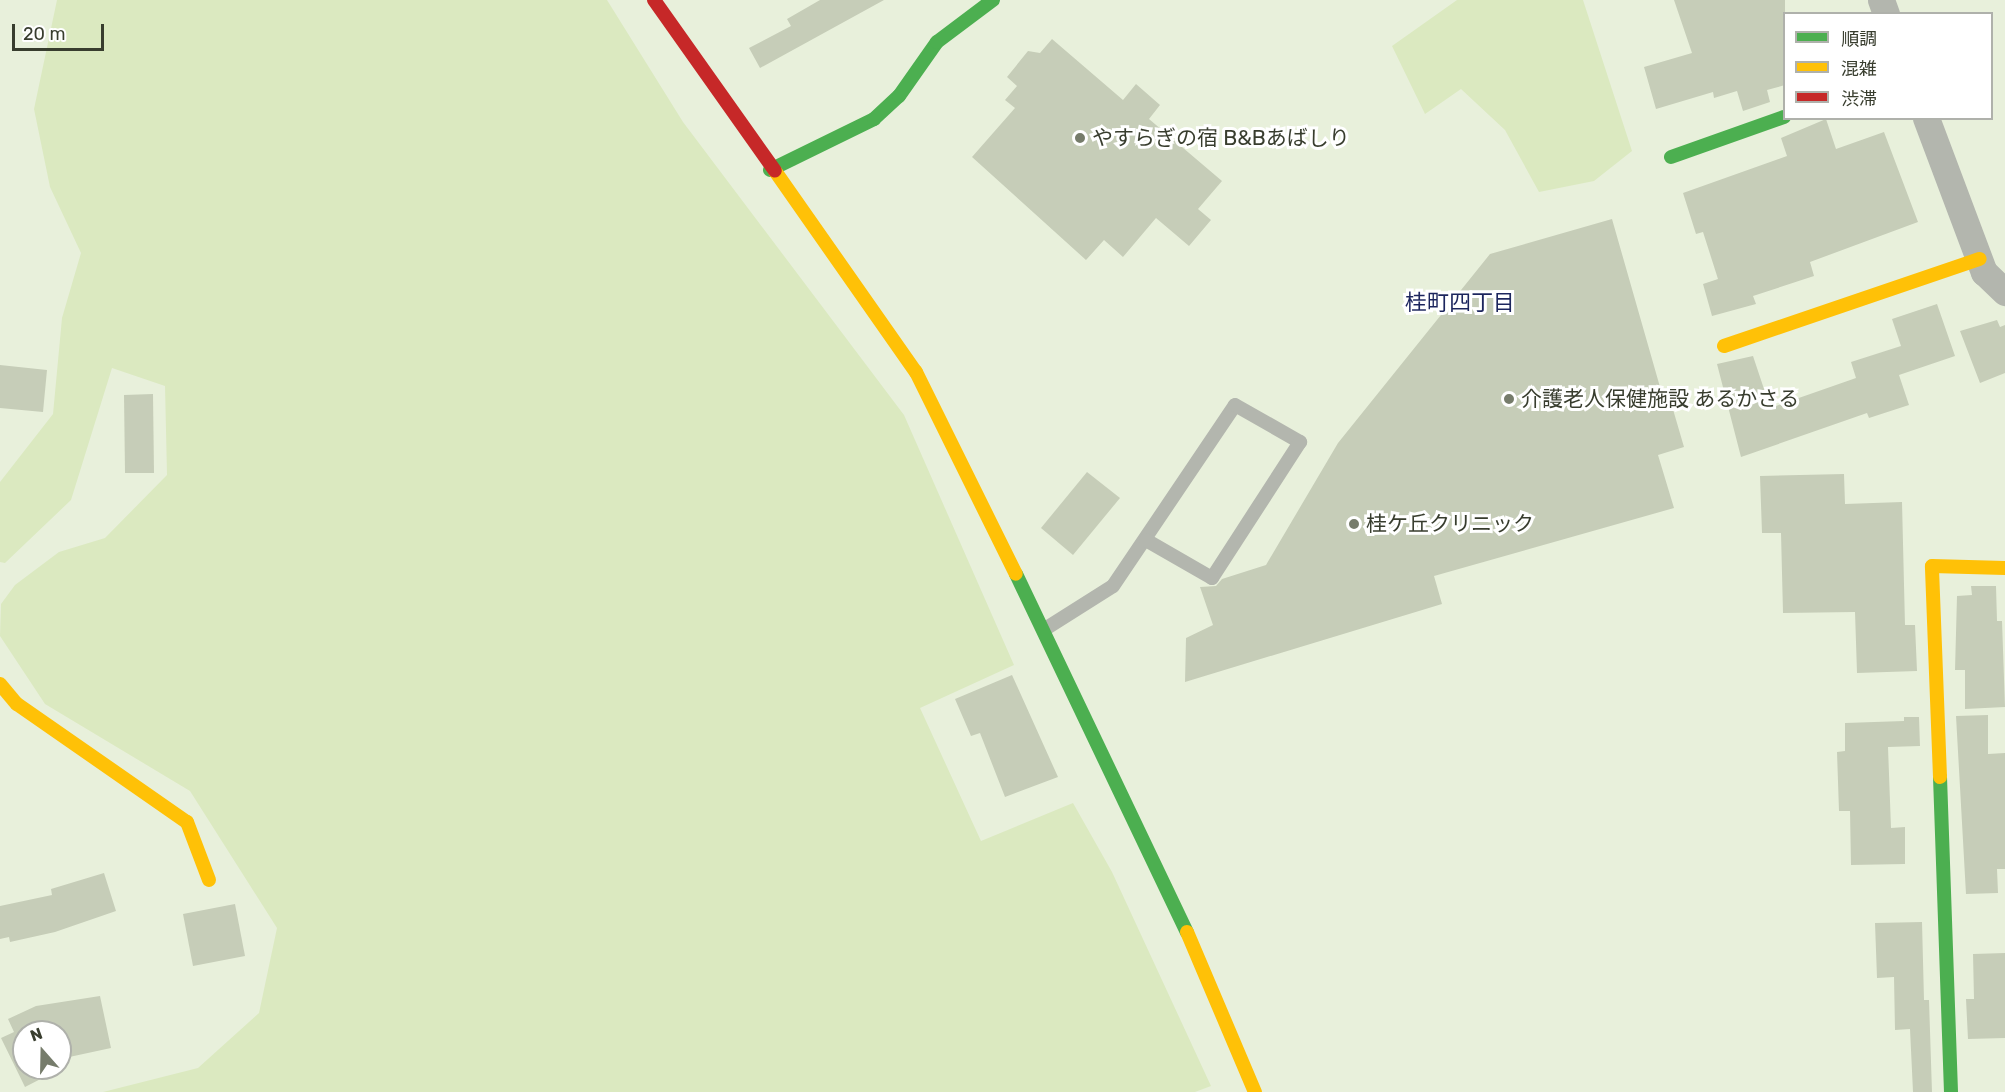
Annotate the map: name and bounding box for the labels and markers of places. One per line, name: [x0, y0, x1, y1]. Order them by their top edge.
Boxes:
place label: やすらぎの宿 B&Bあばしり: [1092, 125, 1350, 151]
marker: やすらぎの宿 B&Bあばしり: [1073, 131, 1087, 145]
place label: 介護老人保健施設 あるかさる: [1521, 386, 1799, 412]
marker: 介護老人保健施設 あるかさる: [1502, 392, 1516, 406]
place label: 桂ケ丘クリニック: [1366, 511, 1534, 537]
marker: 桂ケ丘クリニック: [1347, 517, 1361, 531]

